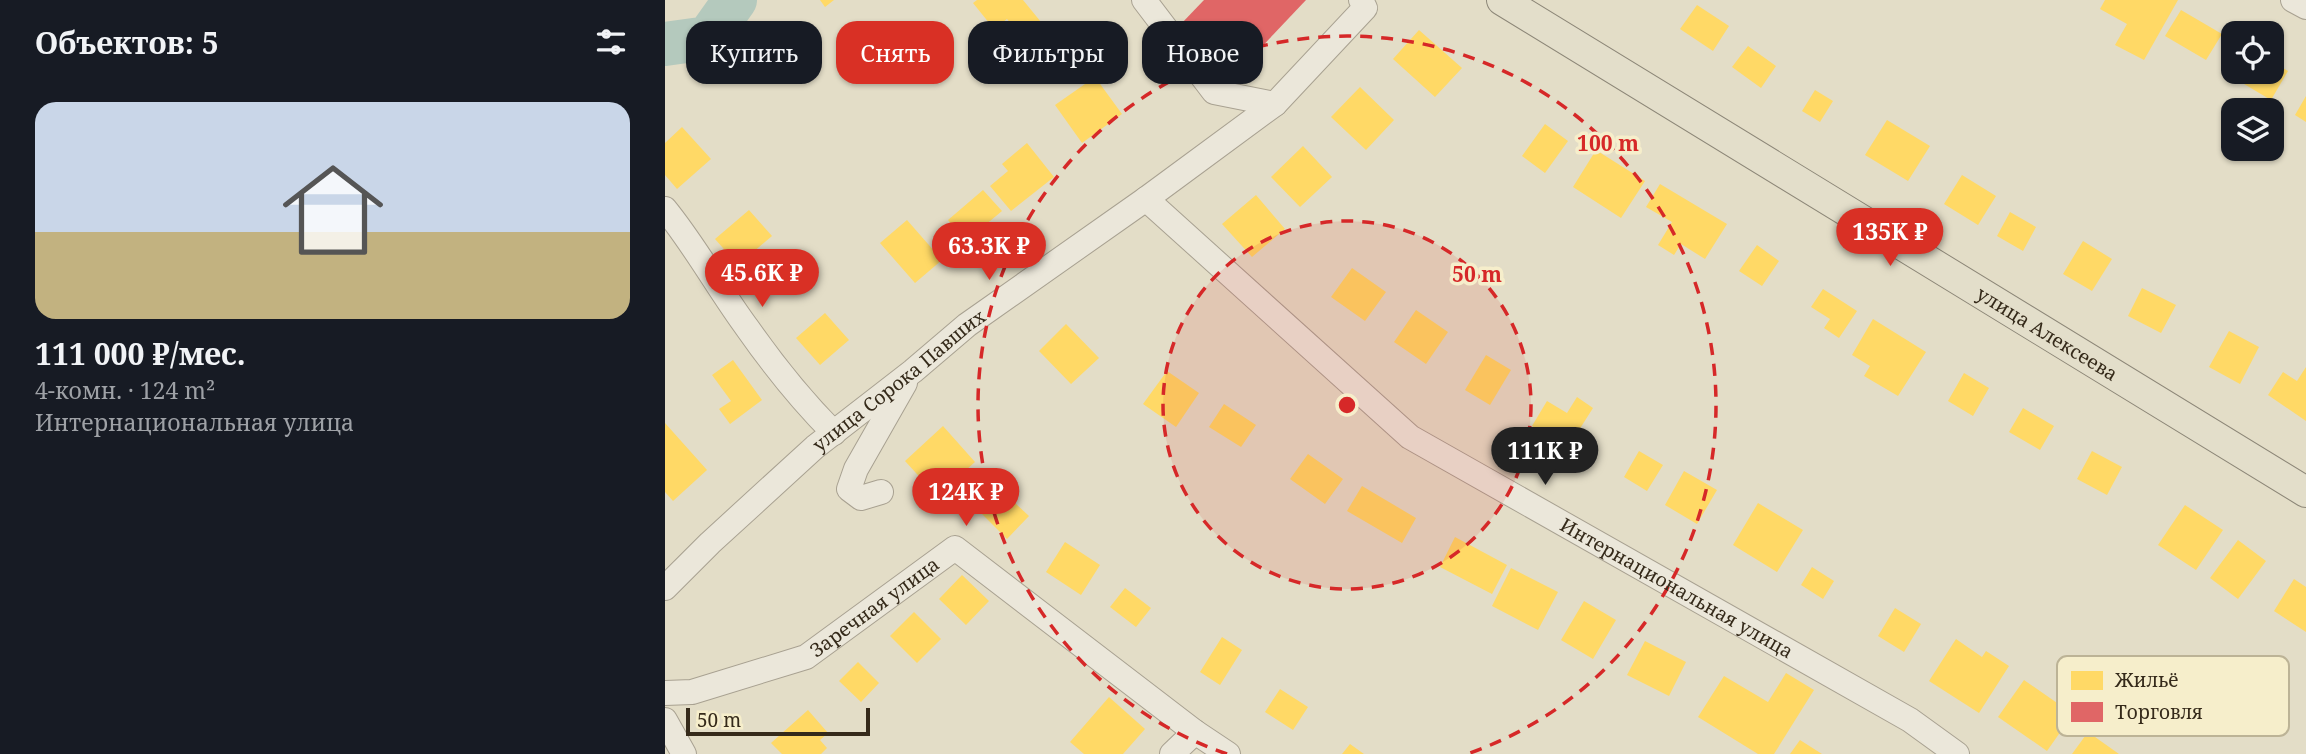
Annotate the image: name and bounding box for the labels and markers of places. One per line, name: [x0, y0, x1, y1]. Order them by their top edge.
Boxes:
pin: 135K ₽: [1833, 208, 1947, 268]
pin: 63.3K ₽: [924, 222, 1054, 282]
pin: 45.6K ₽: [697, 250, 827, 309]
centre of rings: [1335, 393, 1359, 417]
pin: 111K ₽: [1488, 428, 1602, 487]
pin: 124K ₽: [909, 468, 1023, 528]

